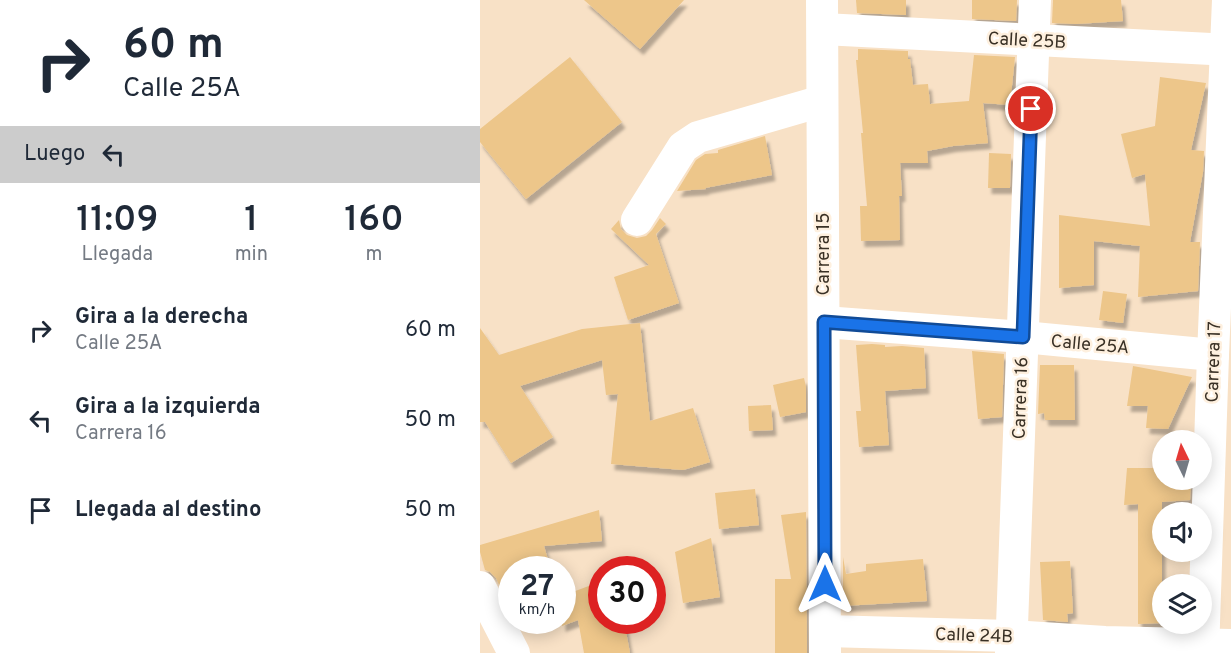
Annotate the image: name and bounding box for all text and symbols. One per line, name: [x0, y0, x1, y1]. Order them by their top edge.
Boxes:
text: 60 m: [123, 20, 224, 73]
icon: right: [24, 24, 102, 102]
street label: Calle 25B: [987, 28, 1067, 55]
text: Calle 25A: [123, 72, 241, 106]
pin: [1005, 83, 1056, 134]
icon: arrive: [1014, 92, 1047, 125]
icon: left: [97, 138, 130, 171]
text: Luego: [24, 141, 85, 168]
text: 11:09: [76, 198, 158, 244]
text: 1: [244, 198, 258, 244]
text: 160: [344, 198, 404, 244]
street label: Carrera 15: [813, 213, 836, 295]
text: Llegada: [82, 242, 153, 268]
text: min: [235, 242, 268, 268]
text: m: [365, 242, 382, 268]
text: Gira a la derecha: [75, 304, 248, 331]
icon: right: [24, 314, 57, 347]
text: 60 m: [405, 317, 456, 344]
street label: Carrera 17: [1202, 321, 1227, 403]
text: Calle 25A: [75, 331, 162, 357]
street label: Calle 25A: [1050, 331, 1130, 360]
street label: Carrera 16: [1009, 356, 1034, 440]
text: Gira a la izquierda: [75, 394, 261, 421]
icon: left: [24, 404, 57, 437]
text: 50 m: [404, 407, 456, 434]
text: Carrera 16: [75, 421, 167, 447]
north arrow: [1152, 430, 1212, 490]
map controls: [1152, 430, 1212, 634]
icon: arrive: [24, 494, 57, 527]
text: Llegada al destino: [75, 497, 261, 524]
text: 50 m: [404, 497, 456, 524]
button: sound: [1152, 502, 1212, 562]
position arrow: [793, 552, 857, 616]
speed limit sign: 30: [588, 556, 666, 634]
text: 27: [520, 569, 554, 606]
button: layers: [1152, 574, 1212, 634]
text: km/h: [519, 601, 555, 620]
street label: Calle 24B: [934, 624, 1013, 649]

